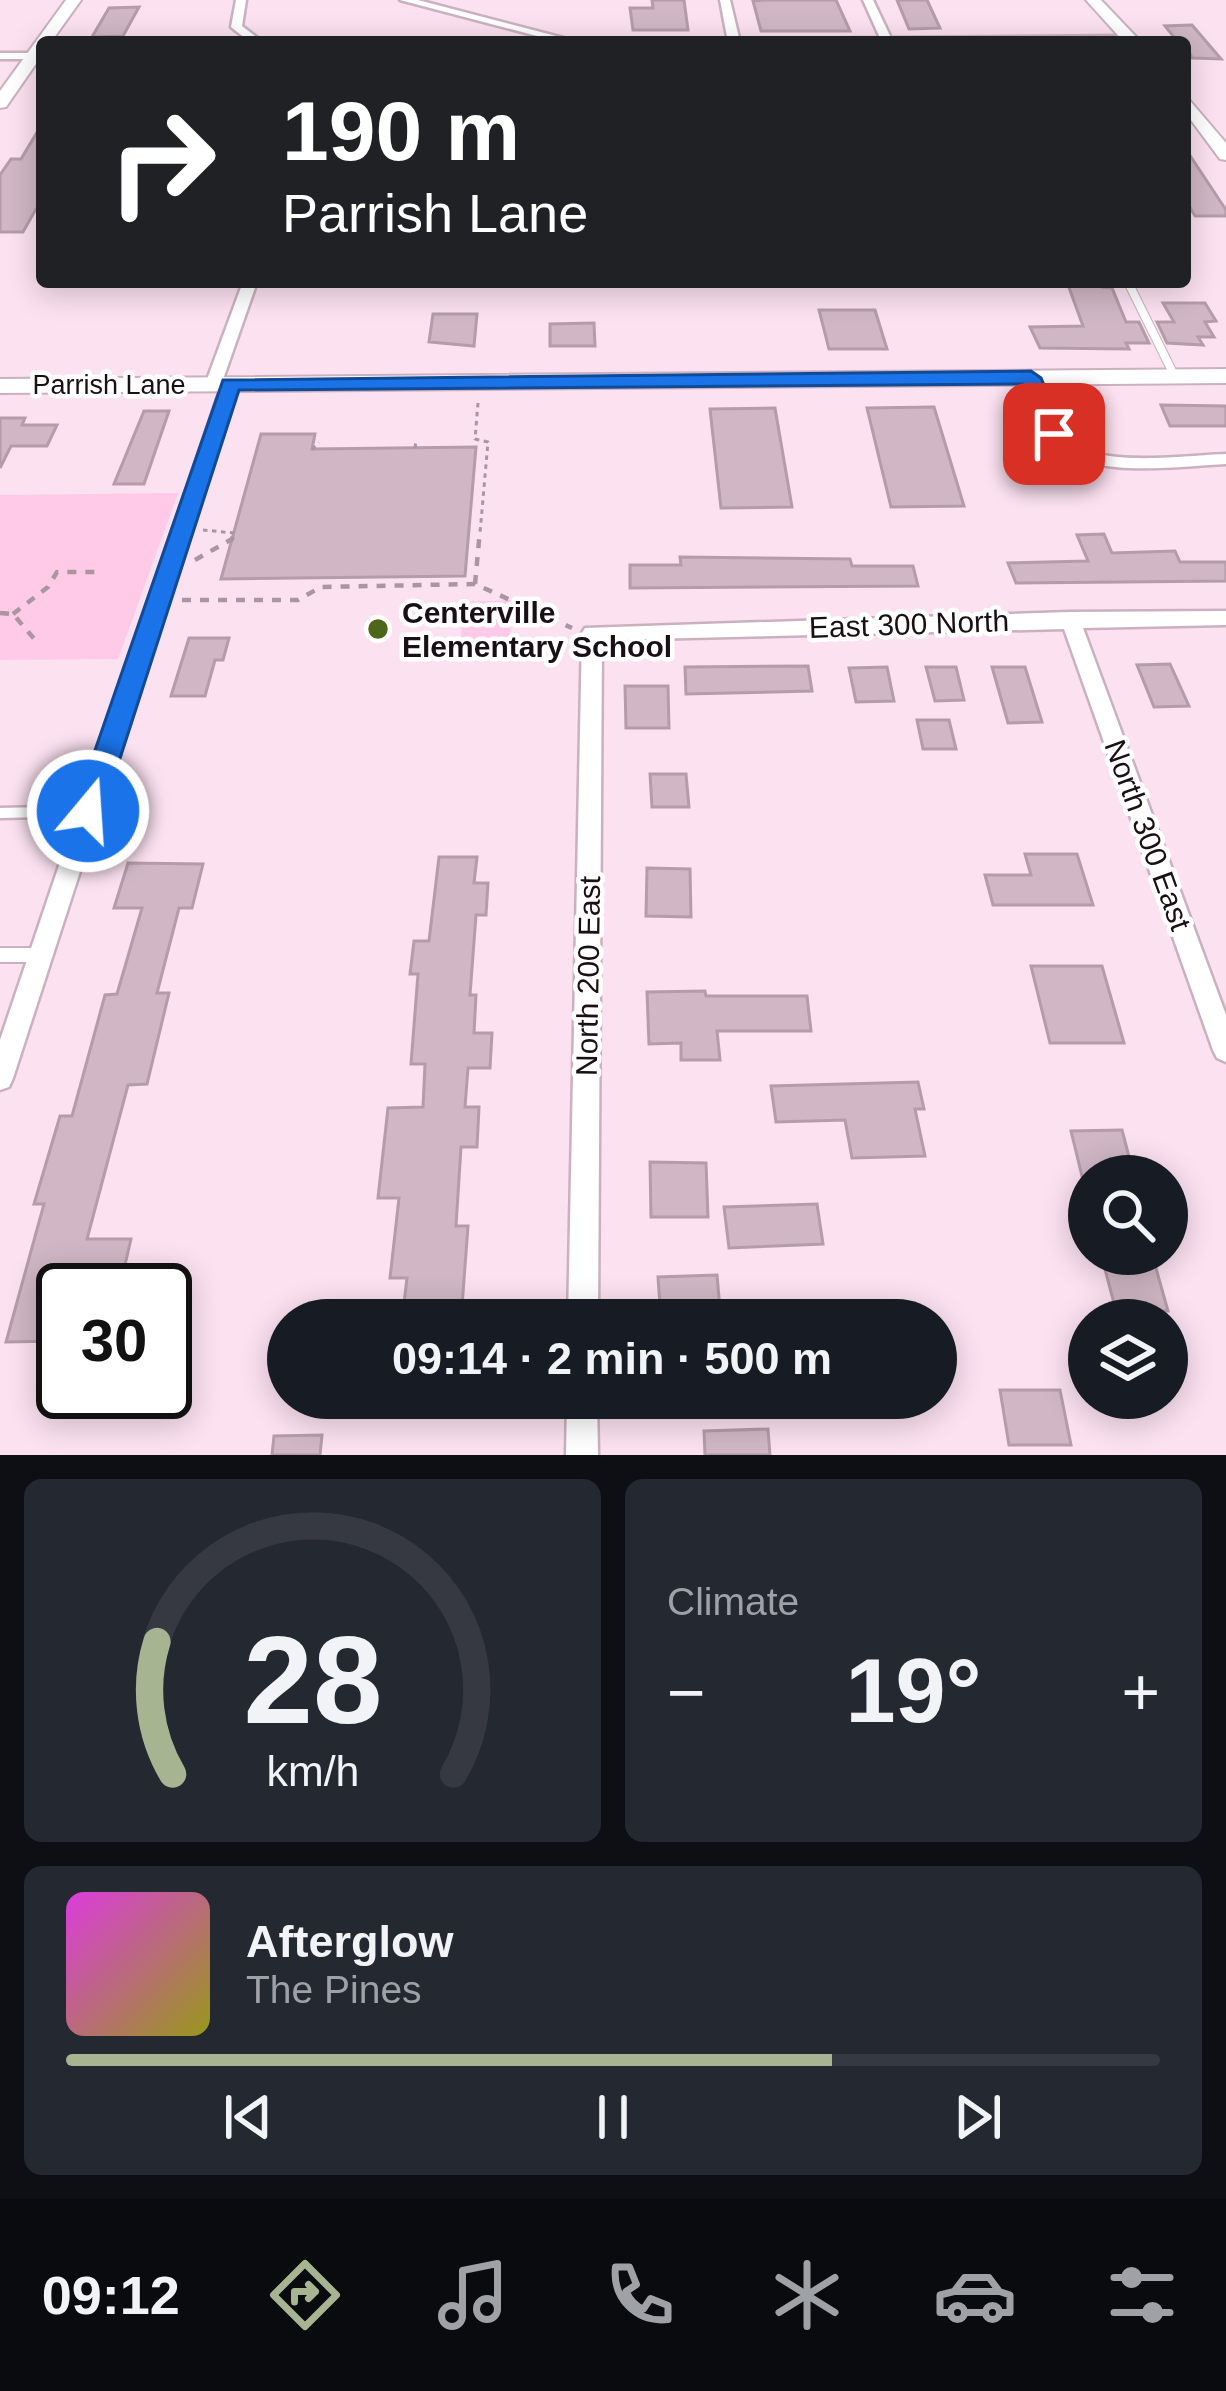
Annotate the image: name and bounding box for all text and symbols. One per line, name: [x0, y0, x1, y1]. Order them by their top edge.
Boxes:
icon: right: [84, 84, 240, 240]
text: 190 m: [282, 84, 520, 178]
text: Parrish Lane: [282, 183, 588, 243]
street label: Parrish Lane: [32, 370, 186, 400]
pin: [1003, 383, 1105, 485]
icon: arrive: [1021, 401, 1087, 467]
place label: Centerville Elementary School: [402, 596, 672, 663]
street label: East 300 North: [808, 604, 1010, 644]
marker: Centerville Elementary School: [365, 616, 391, 642]
street label: North 300 East: [1098, 735, 1198, 935]
position arrow: [25, 748, 151, 874]
street label: North 200 East: [570, 875, 606, 1076]
map controls: [1068, 1155, 1188, 1419]
button: search: [1068, 1155, 1188, 1275]
speed limit sign: 30: [36, 1263, 192, 1419]
button: layers: [1068, 1299, 1188, 1419]
text: 09:14 · 2 min · 500 m: [392, 1333, 832, 1384]
text: Climate: [667, 1580, 799, 1623]
text: 28: [243, 1610, 382, 1749]
text: 19°: [845, 1641, 982, 1741]
text: −: [667, 1655, 706, 1729]
text: +: [1121, 1655, 1160, 1729]
text: km/h: [266, 1746, 359, 1794]
text: Afterglow: [246, 1916, 454, 1967]
text: The Pines: [246, 1968, 422, 2011]
icon: previous: [215, 2084, 281, 2150]
icon: pause: [580, 2084, 646, 2150]
icon: next: [945, 2084, 1011, 2150]
icon: directions: [263, 2253, 347, 2337]
icon: music: [431, 2253, 515, 2337]
icon: phone: [598, 2253, 682, 2337]
icon: climate: [765, 2253, 849, 2337]
icon: car: [933, 2253, 1017, 2337]
icon: filters: [1100, 2253, 1184, 2337]
text: 09:12: [42, 2265, 180, 2325]

